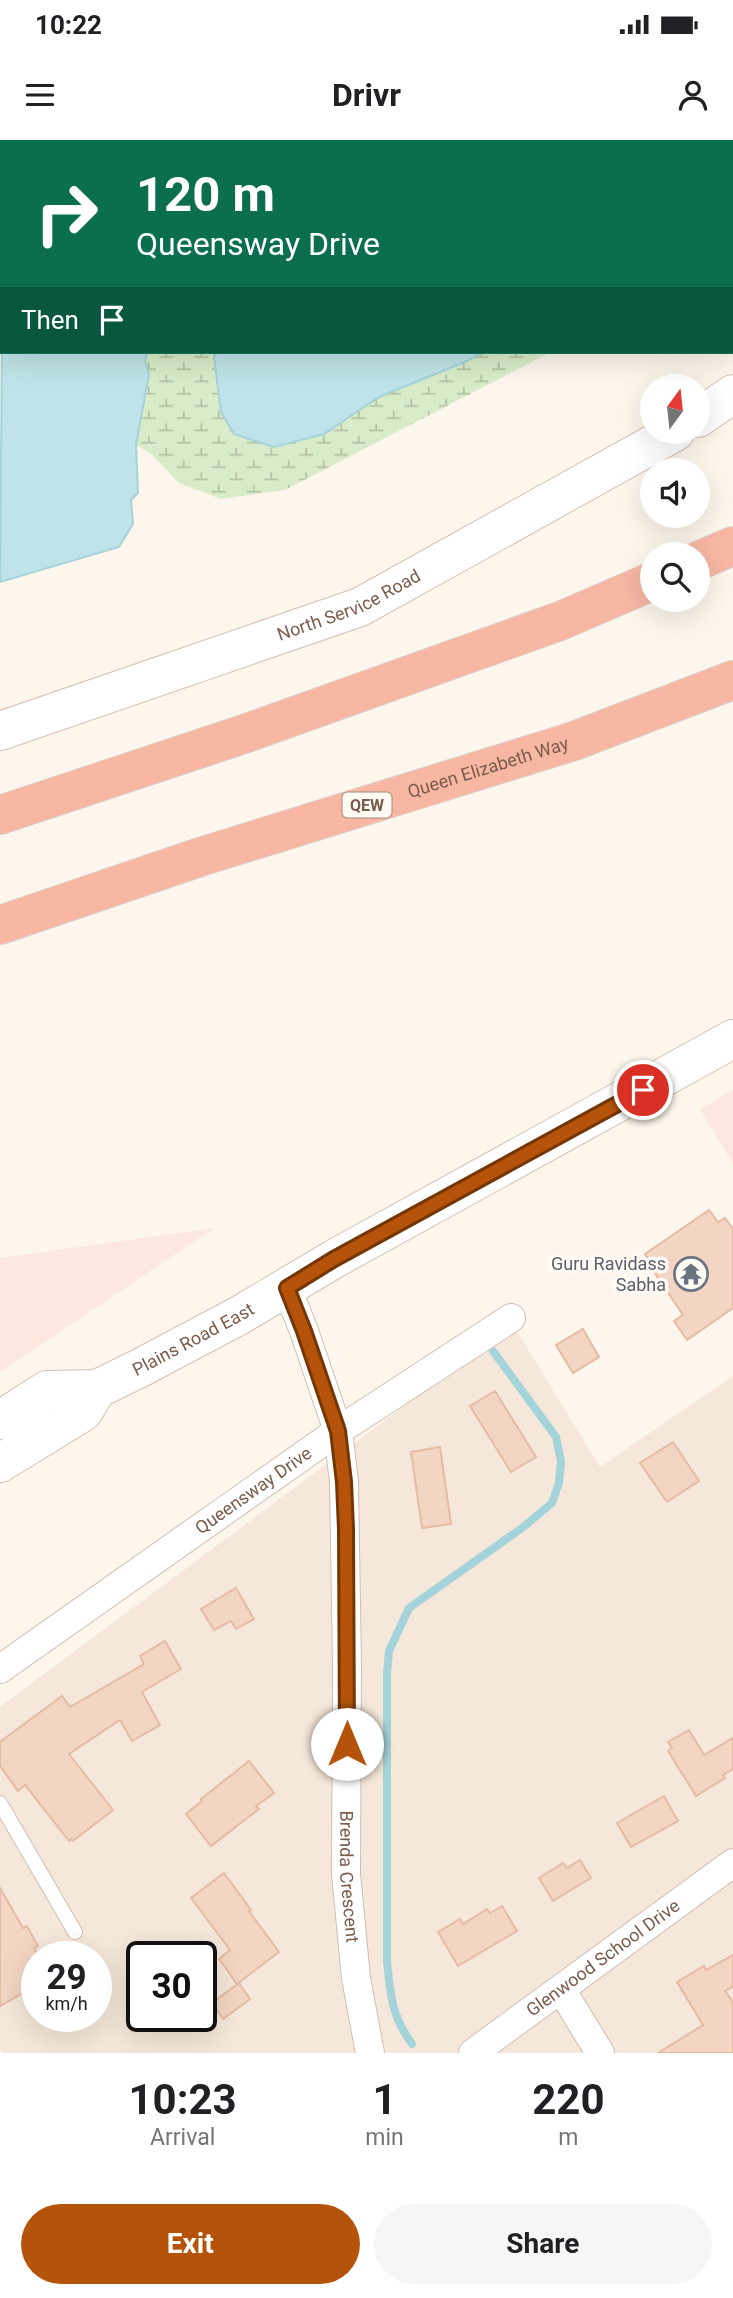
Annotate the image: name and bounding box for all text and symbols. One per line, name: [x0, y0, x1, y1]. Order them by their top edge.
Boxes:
text: 10:22: [35, 10, 102, 40]
icon: menu: [21, 76, 59, 114]
text: Drivr: [332, 76, 401, 114]
icon: person: [674, 76, 712, 114]
text: 120 m: [136, 166, 275, 223]
icon: right: [21, 168, 112, 259]
text: Queensway Drive: [136, 225, 380, 263]
icon: arrive: [93, 301, 131, 339]
text: Then: [21, 305, 79, 335]
north arrow: [640, 374, 710, 444]
map controls: [640, 374, 710, 612]
button: sound: [640, 458, 710, 528]
button: search: [640, 542, 710, 612]
street label: North Service Road: [274, 565, 424, 645]
street label: Queen Elizabeth Way: [405, 732, 572, 802]
road number: QEW: [342, 792, 392, 818]
pin: [613, 1060, 673, 1120]
icon: arrive: [624, 1071, 662, 1109]
place label: Guru Ravidass Sabha: [551, 1253, 666, 1295]
temple icon: Guru Ravidass Sabha: [672, 1255, 710, 1293]
street label: Plains Road East: [129, 1298, 258, 1380]
street label: Queensway Drive: [191, 1442, 315, 1538]
position arrow: [310, 1707, 384, 1781]
street label: Brenda Crescent: [336, 1811, 364, 1944]
street label: Glenwood School Drive: [522, 1895, 683, 2021]
speed limit sign: 30: [126, 1941, 217, 2032]
text: 29: [46, 1957, 87, 1998]
text: km/h: [45, 1993, 88, 2014]
text: 10:23: [129, 2075, 237, 2124]
text: 1: [372, 2075, 397, 2124]
text: 220: [532, 2075, 605, 2124]
text: Arrival: [150, 2124, 215, 2151]
text: min: [365, 2124, 404, 2151]
text: m: [558, 2124, 578, 2151]
button: Exit: [21, 2204, 360, 2284]
button: Share: [374, 2204, 712, 2284]

